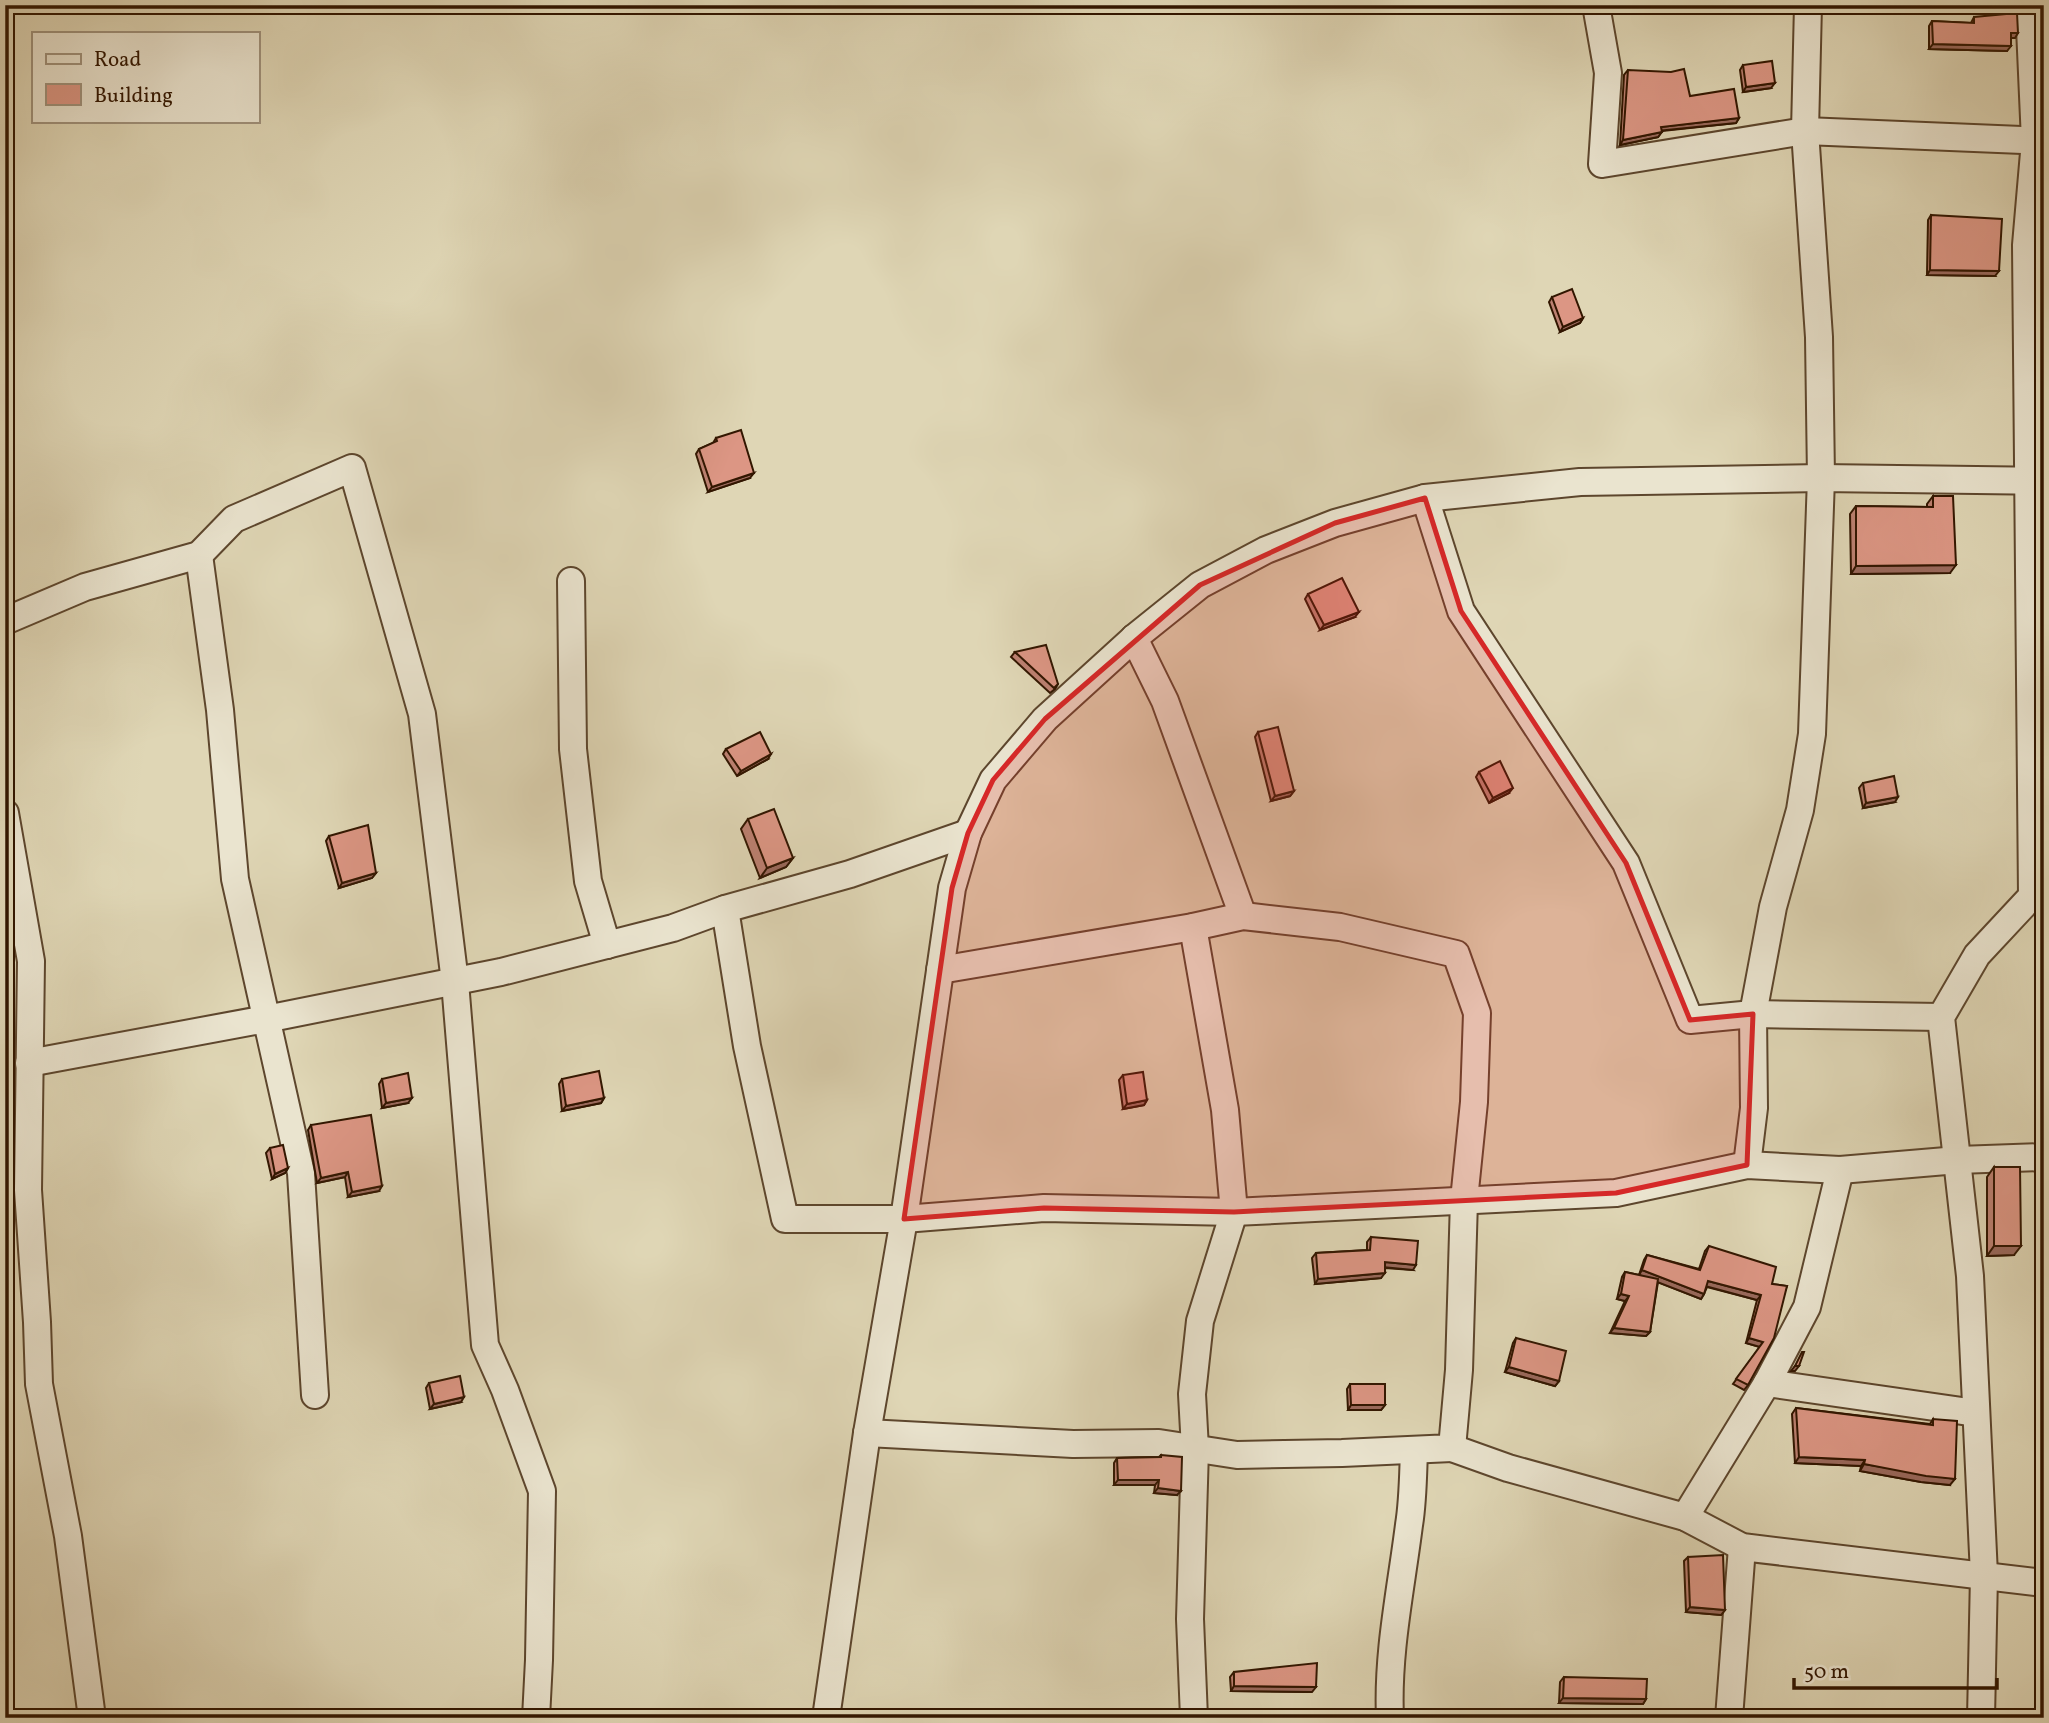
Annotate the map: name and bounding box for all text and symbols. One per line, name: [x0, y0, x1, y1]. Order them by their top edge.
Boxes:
legend: [32, 32, 259, 122]
text: Road: [94, 46, 141, 75]
text: Building: [94, 82, 173, 111]
scale bar: [1794, 1646, 1996, 1690]
text: 50 m: [1804, 1658, 1849, 1687]

